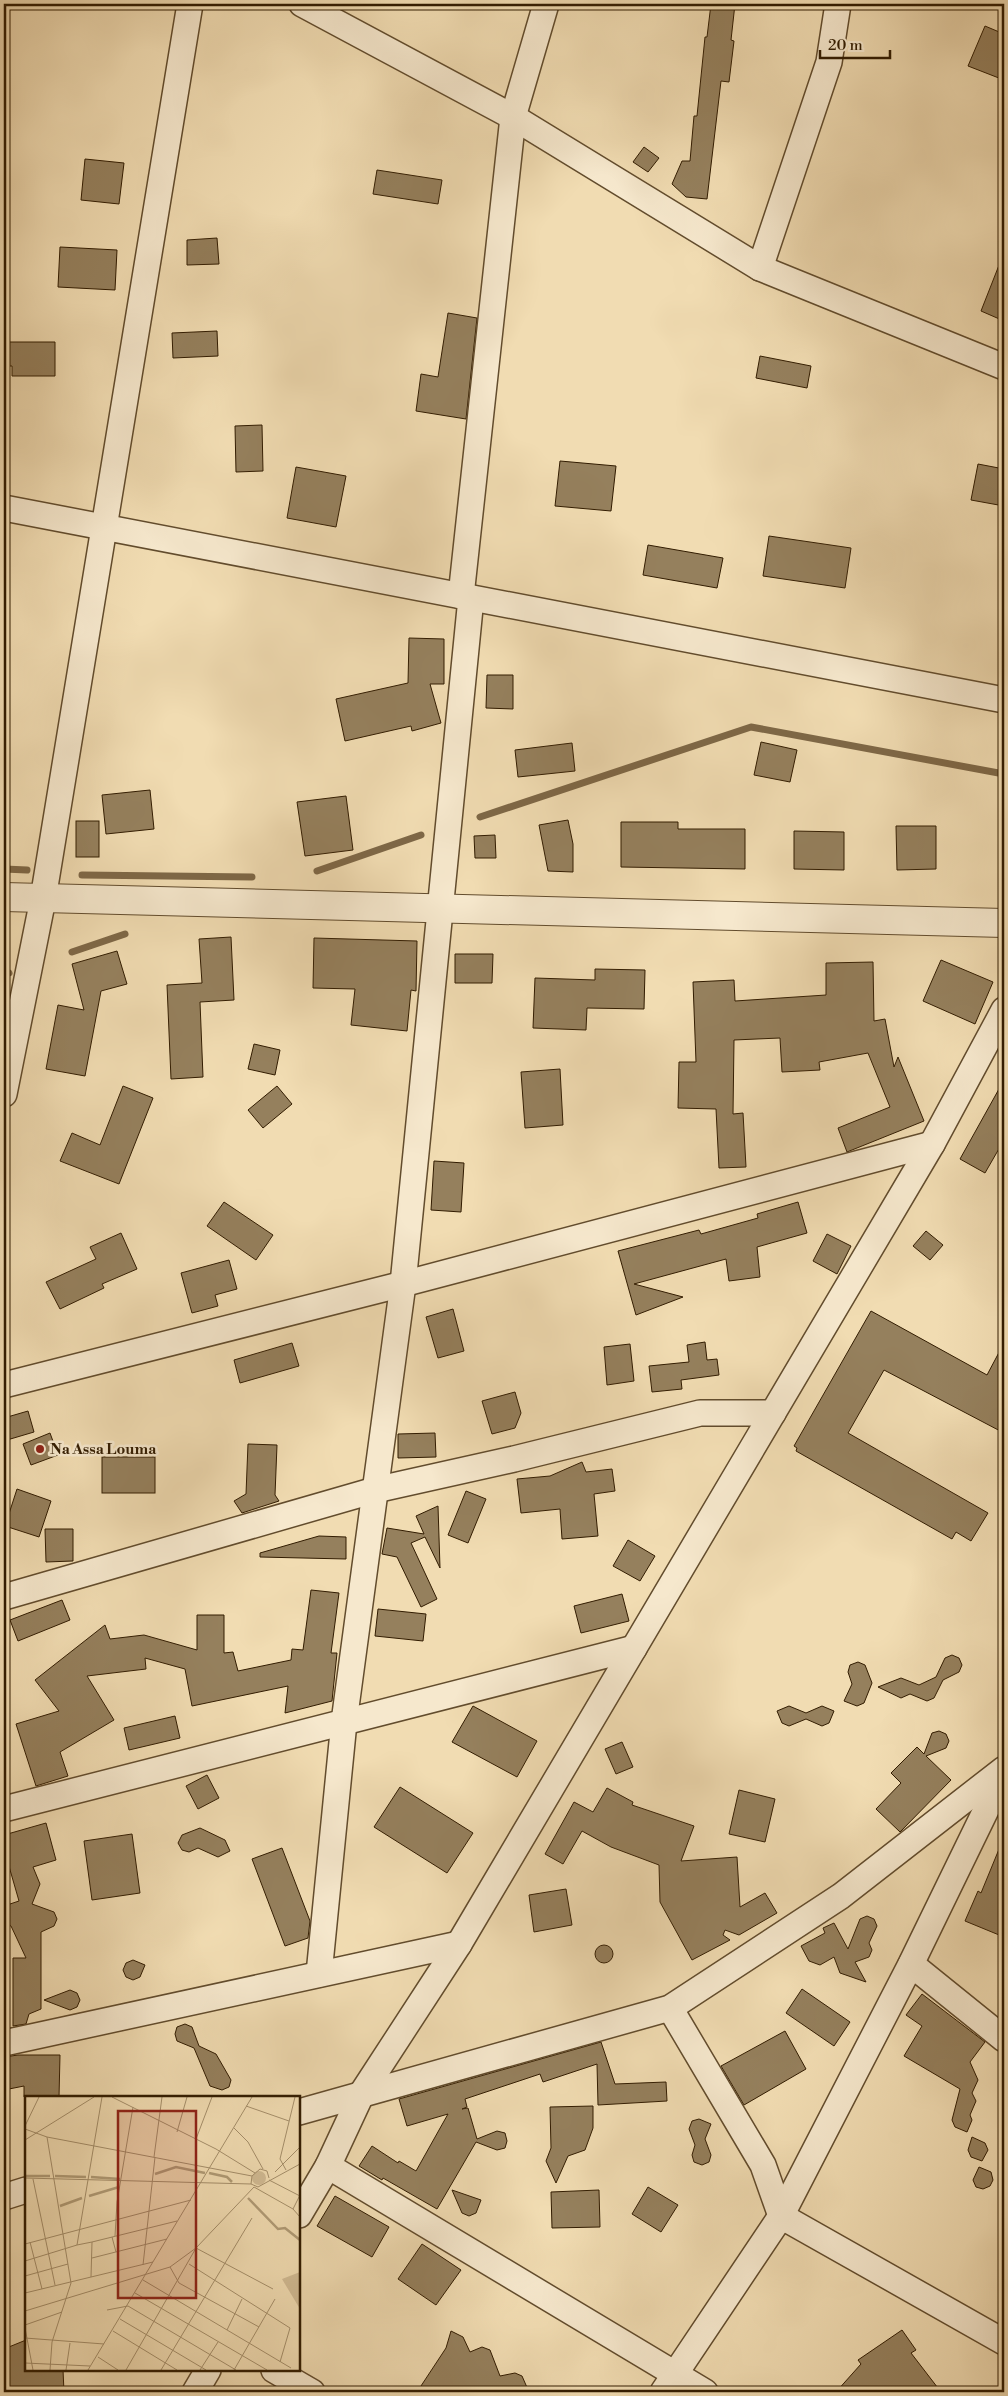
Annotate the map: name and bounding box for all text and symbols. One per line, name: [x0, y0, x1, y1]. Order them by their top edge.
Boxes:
scale bar: [820, 28, 890, 60]
text: 20 m: [828, 36, 863, 55]
place label: Na Assa Louma: [50, 1440, 157, 1459]
marker: Na Assa Louma: [34, 1443, 46, 1455]
inset map: [25, 2096, 300, 2371]

